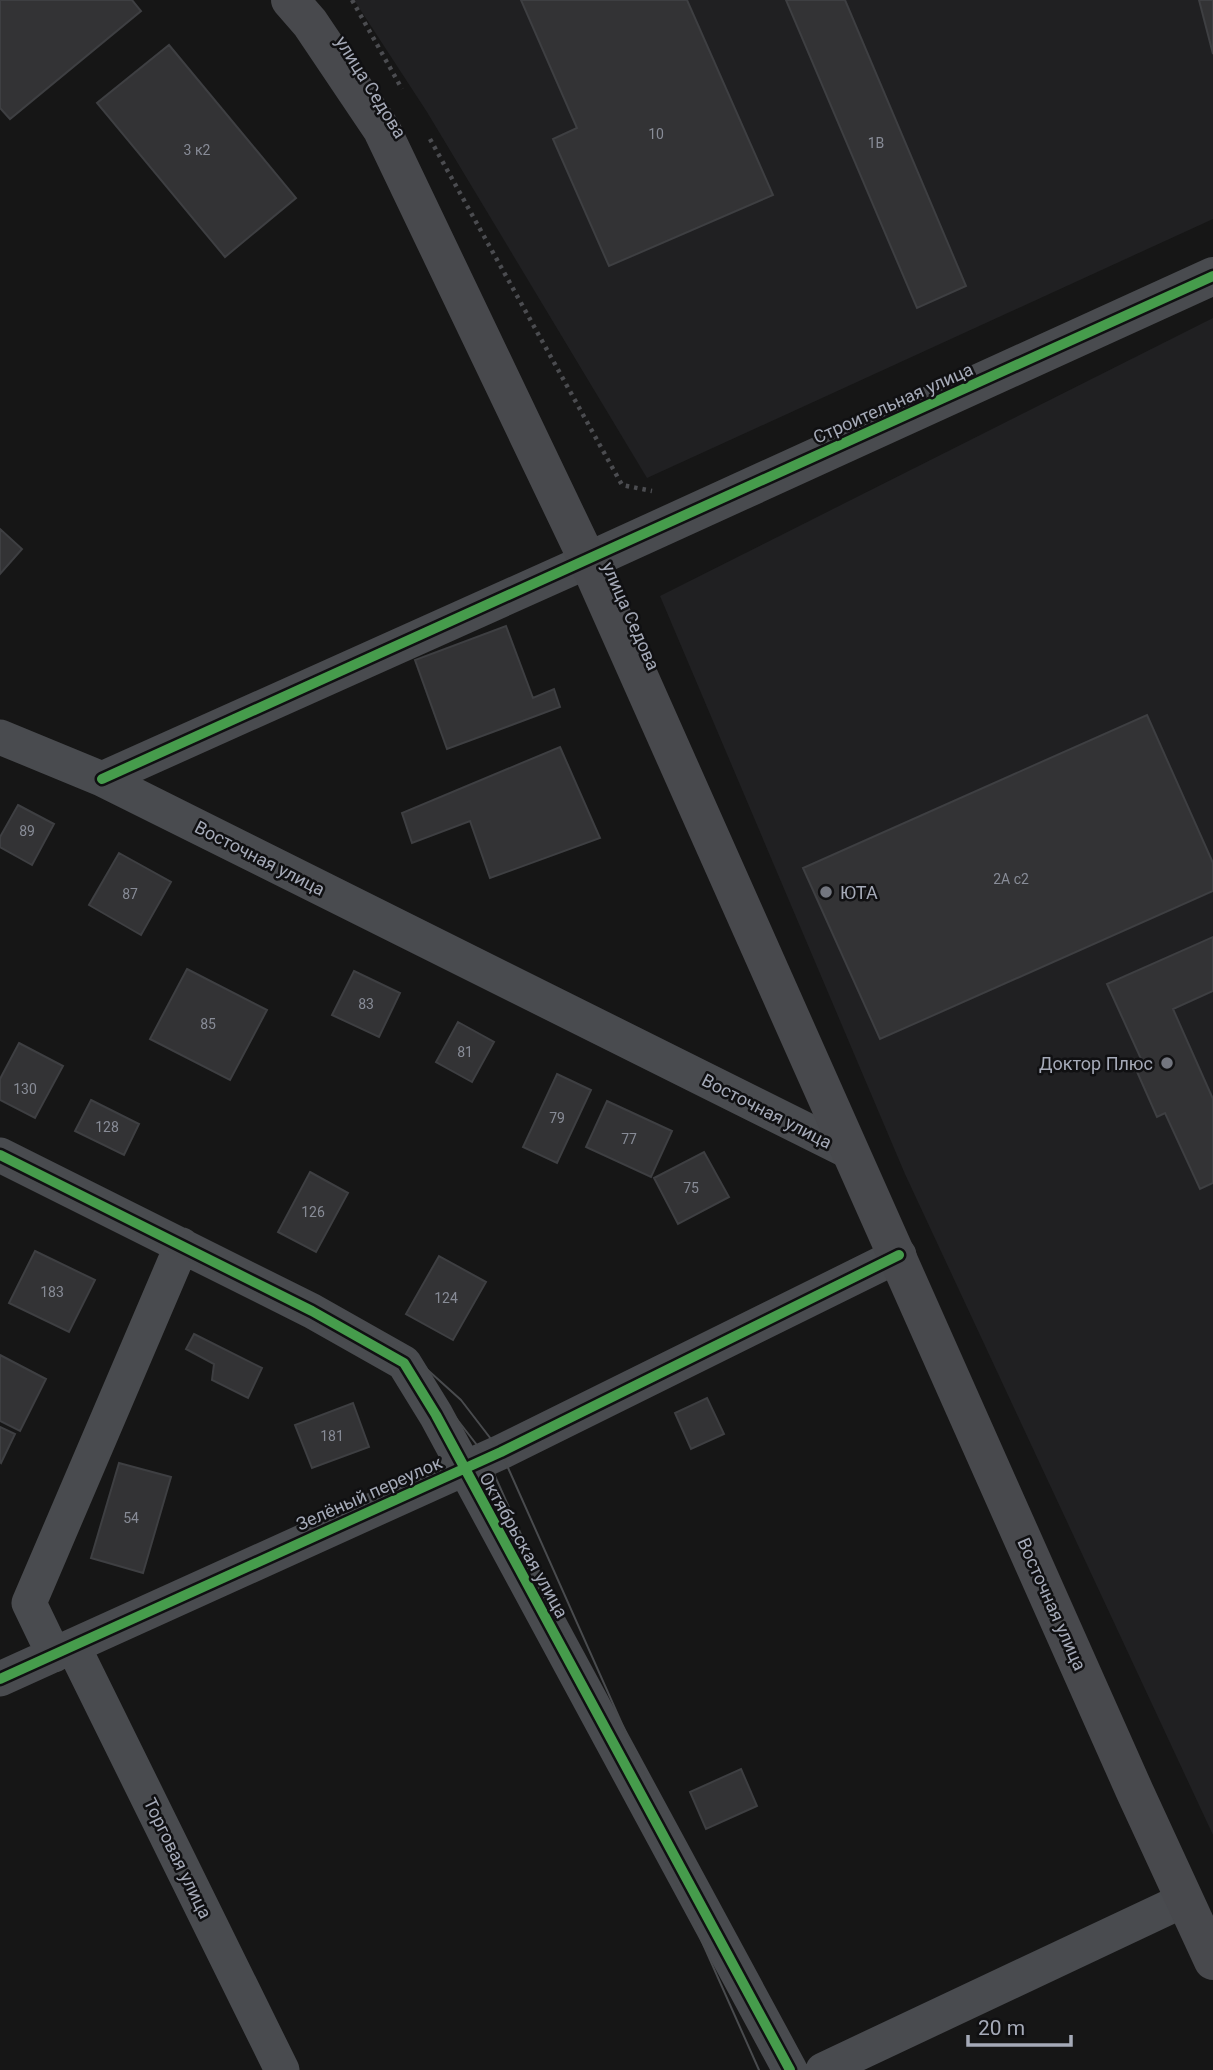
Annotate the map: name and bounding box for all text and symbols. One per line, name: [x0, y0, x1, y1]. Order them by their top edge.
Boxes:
street label: улица Седова: [331, 32, 411, 142]
house number: 10: [648, 126, 664, 142]
house number: 1В: [868, 135, 884, 151]
house number: 3 к2: [184, 142, 211, 158]
street label: Строительная улица: [810, 358, 976, 448]
street label: улица Седова: [598, 559, 664, 673]
street label: Восточная улица: [191, 816, 329, 900]
house number: 89: [19, 823, 35, 839]
house number: 2А с2: [993, 871, 1029, 887]
place label: ЮТА: [840, 882, 878, 903]
marker: ЮТА: [818, 884, 834, 900]
house number: 87: [122, 886, 138, 902]
house number: 83: [358, 996, 374, 1012]
house number: 85: [200, 1016, 216, 1032]
house number: 81: [457, 1044, 473, 1060]
place label: Доктор Плюс: [1039, 1053, 1153, 1074]
marker: Доктор Плюс: [1159, 1055, 1175, 1071]
street label: Восточная улица: [698, 1069, 836, 1153]
house number: 130: [13, 1081, 37, 1097]
house number: 79: [549, 1110, 565, 1126]
house number: 128: [95, 1119, 119, 1135]
house number: 77: [621, 1131, 637, 1147]
house number: 75: [683, 1180, 699, 1196]
house number: 126: [301, 1204, 325, 1220]
house number: 183: [40, 1284, 64, 1300]
house number: 124: [434, 1290, 458, 1306]
house number: 181: [320, 1428, 344, 1444]
street label: Зелёный переулок: [293, 1451, 445, 1535]
street label: Октябрьская улица: [475, 1469, 573, 1621]
house number: 54: [123, 1510, 139, 1526]
street label: Восточная улица: [1013, 1534, 1091, 1674]
street label: Торговая улица: [140, 1794, 216, 1922]
scale bar: [968, 2004, 1071, 2048]
text: 20 m: [978, 2016, 1025, 2040]

